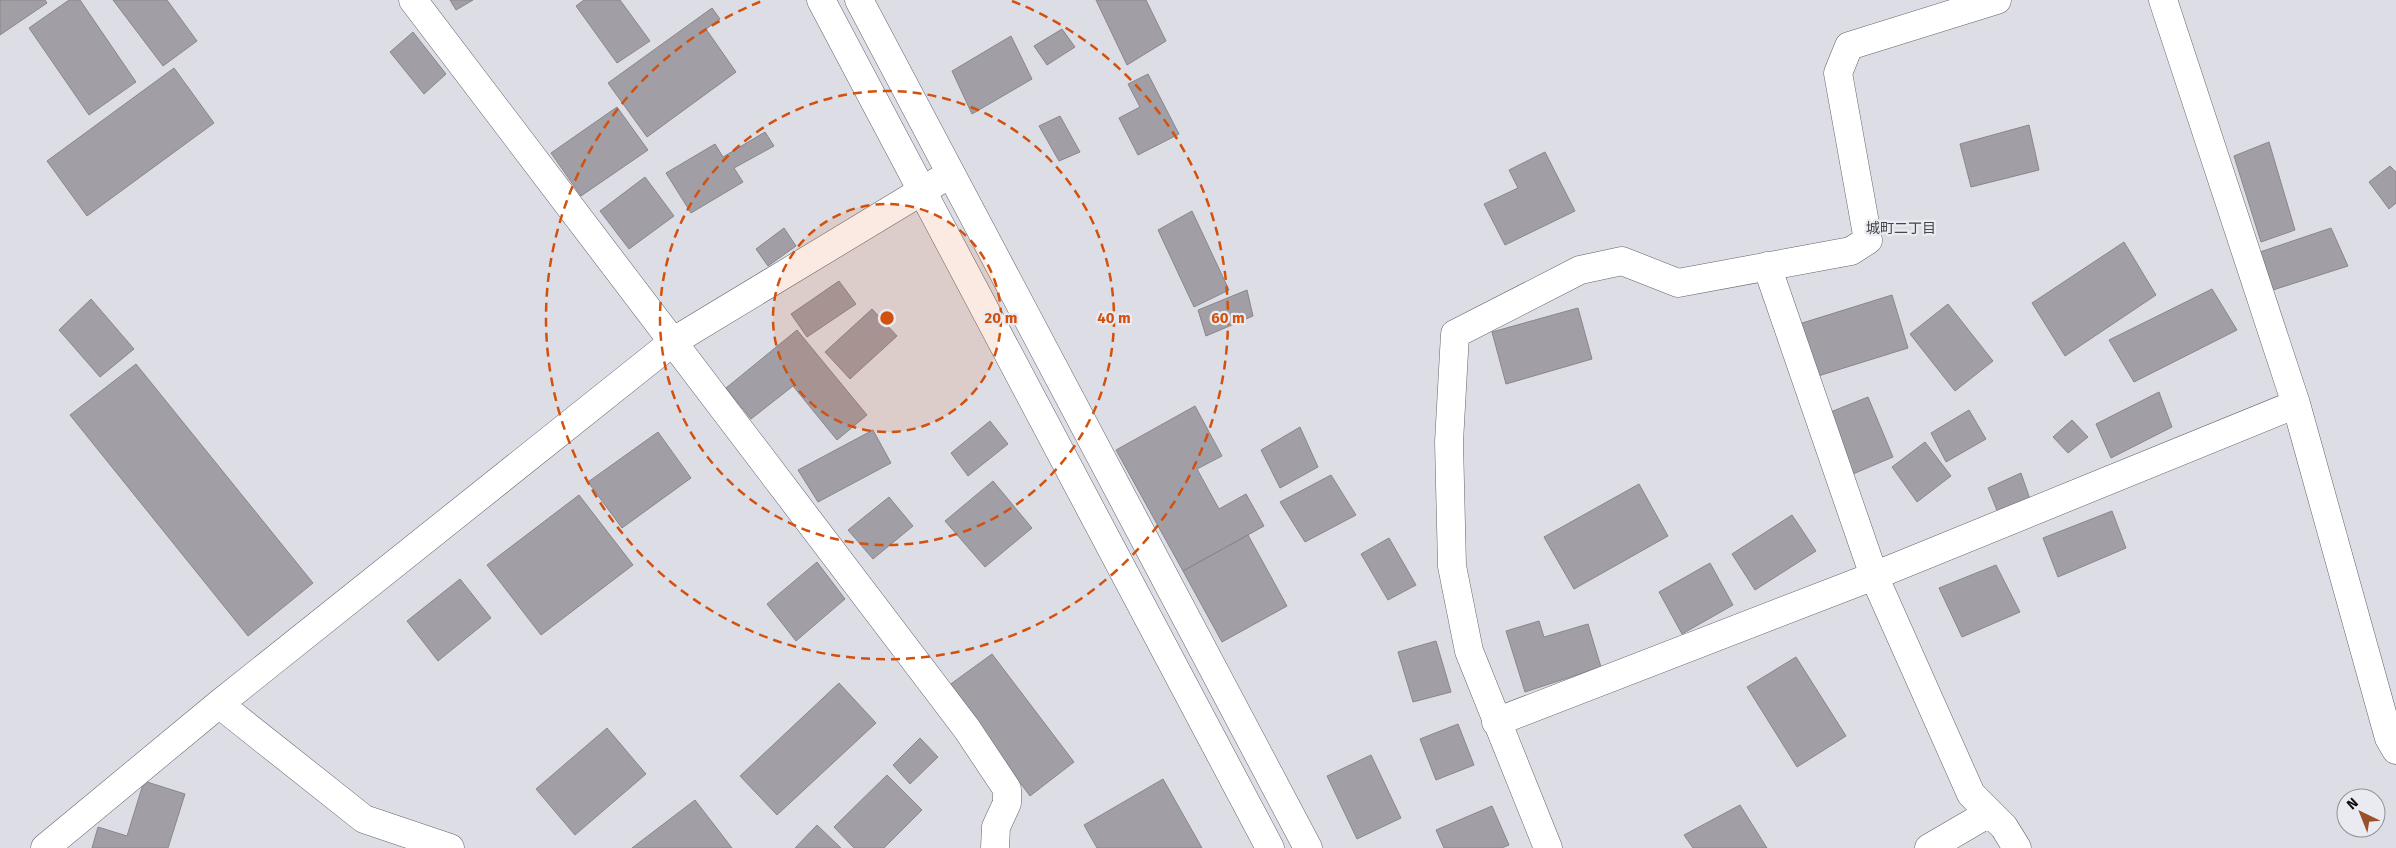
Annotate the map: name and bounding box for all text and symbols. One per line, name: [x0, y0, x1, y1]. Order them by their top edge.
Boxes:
district label: 城町二丁目: [1866, 220, 1936, 237]
centre of rings: [878, 309, 896, 327]
text: 20 m: [985, 309, 1017, 327]
text: 40 m: [1097, 309, 1131, 327]
text: 60 m: [1211, 309, 1245, 327]
north arrow: [2336, 788, 2386, 838]
text: N: [2343, 794, 2362, 813]

